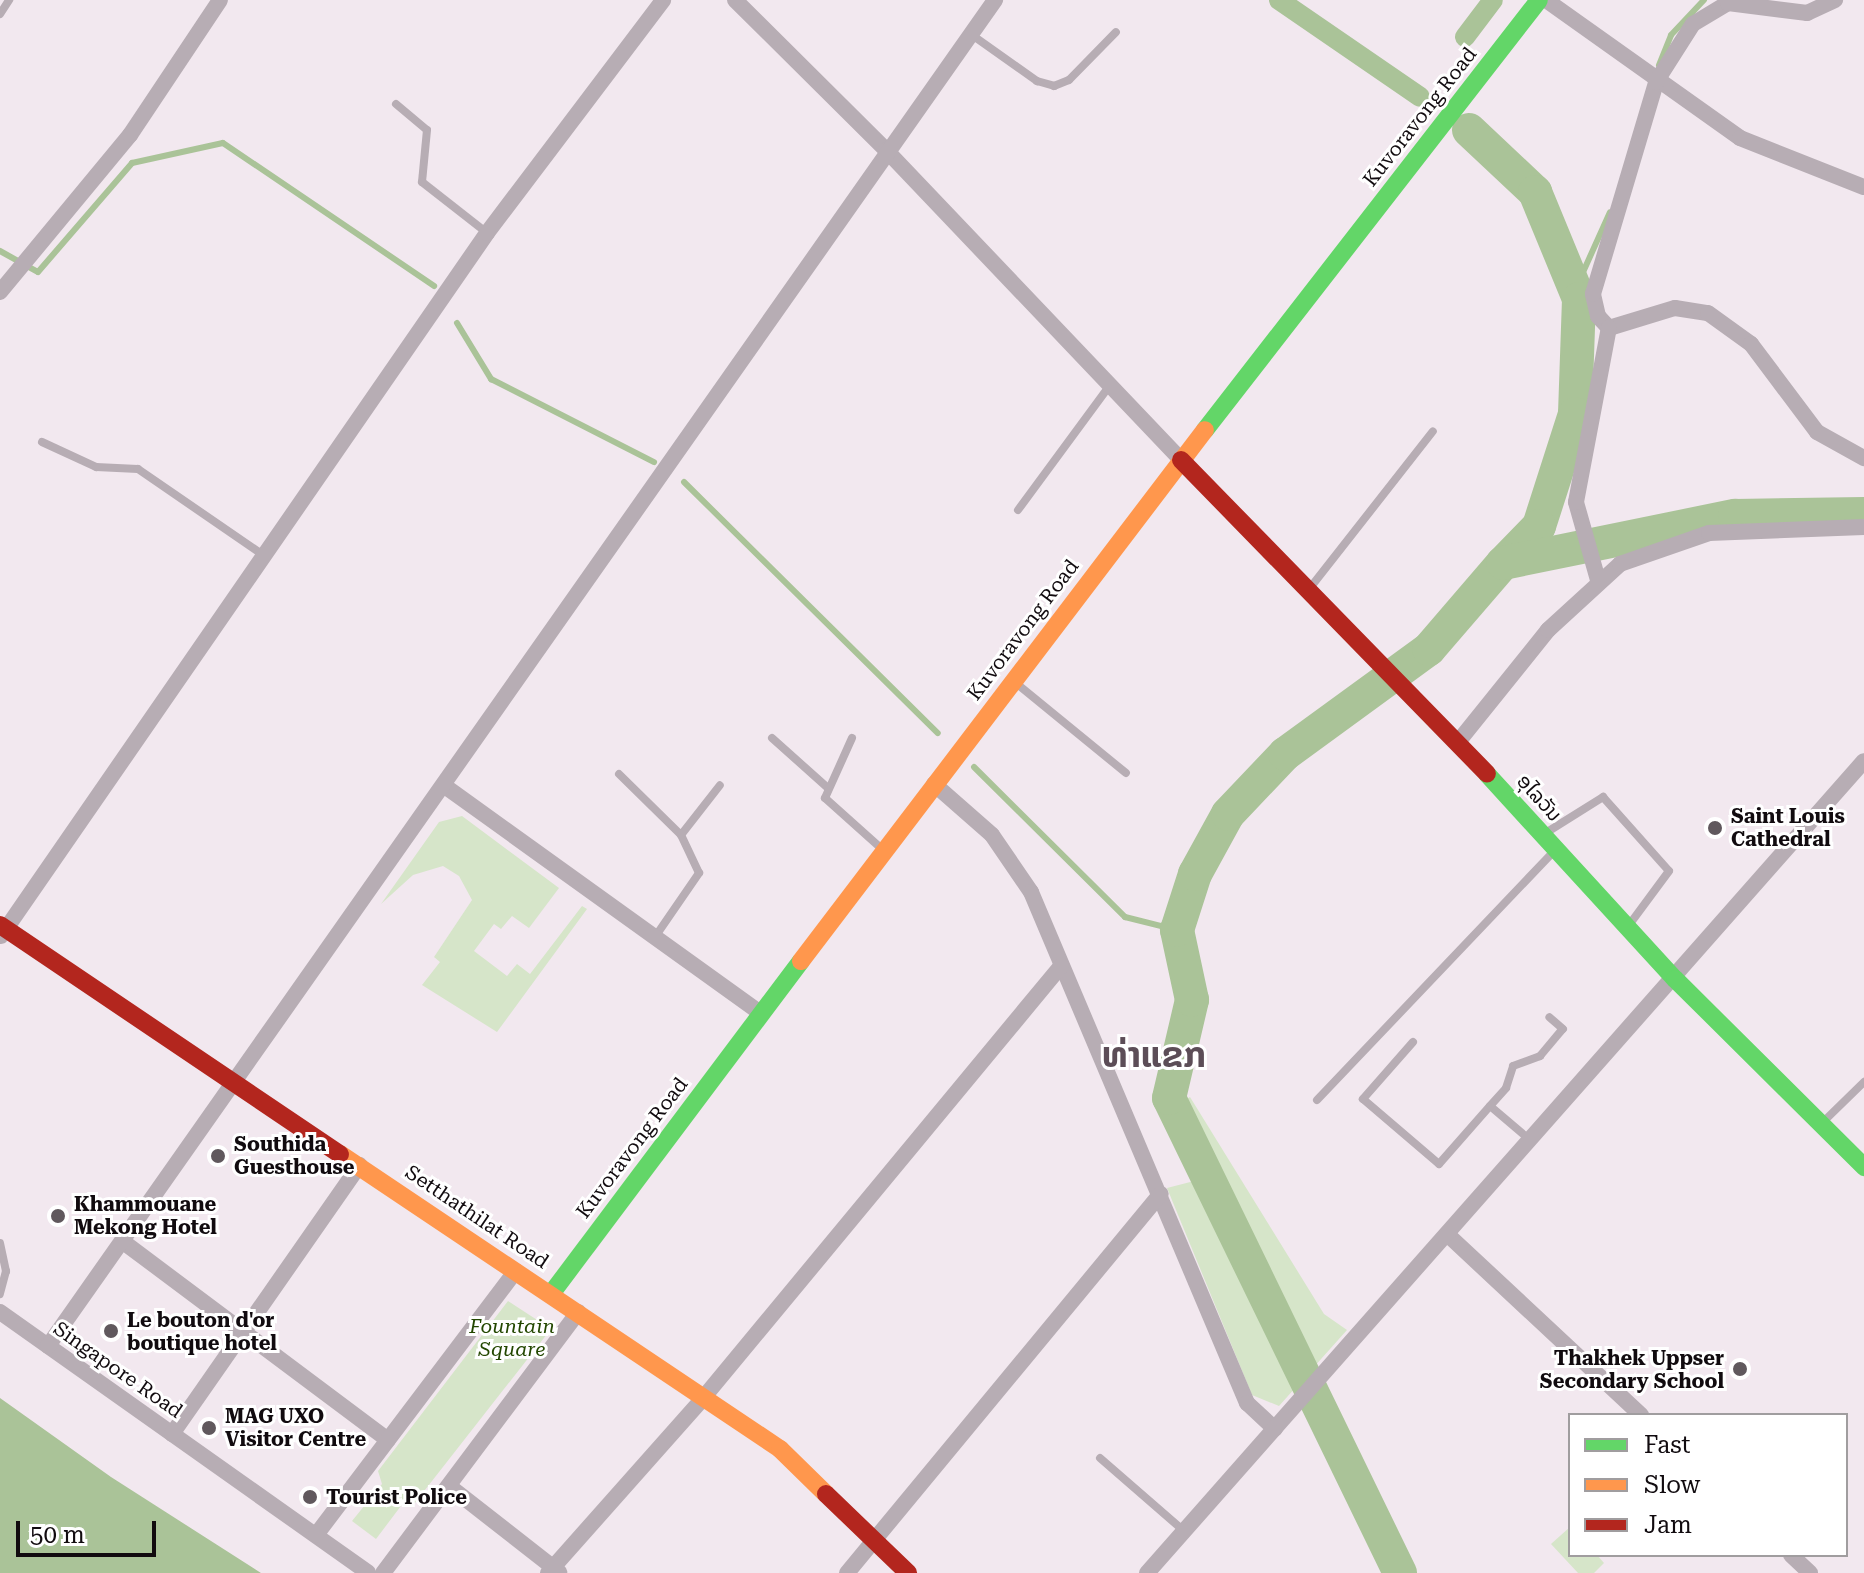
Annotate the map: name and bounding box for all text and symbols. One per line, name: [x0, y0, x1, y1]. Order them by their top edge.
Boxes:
street label: Kuvoravong Road: [1358, 43, 1482, 191]
street label: Kuvoravong Road: [962, 555, 1084, 705]
street label: ອຸໄລວັນ: [1512, 769, 1566, 827]
place label: Saint Louis Cathedral: [1731, 804, 1845, 851]
marker: Saint Louis Cathedral: [1706, 819, 1724, 837]
district label: ທ່າແຂກ: [1102, 1034, 1206, 1078]
street label: Kuvoravong Road: [571, 1073, 693, 1223]
place label: Southida Guesthouse: [234, 1132, 355, 1179]
marker: Southida Guesthouse: [209, 1147, 227, 1165]
street label: Setthathilat Road: [401, 1160, 553, 1274]
place label: Khammouane Mekong Hotel: [74, 1192, 217, 1239]
marker: Khammouane Mekong Hotel: [49, 1207, 67, 1225]
place label: Le bouton d'or boutique hotel: [127, 1308, 277, 1355]
park label: Fountain Square: [469, 1314, 555, 1361]
street label: Singapore Road: [49, 1317, 187, 1423]
marker: Le bouton d'or boutique hotel: [102, 1322, 120, 1340]
place label: Thakhek Uppser Secondary School: [1540, 1346, 1724, 1393]
marker: Thakhek Uppser Secondary School: [1731, 1360, 1749, 1378]
place label: MAG UXO Visitor Centre: [225, 1404, 366, 1451]
legend: [1568, 1413, 1848, 1557]
marker: MAG UXO Visitor Centre: [200, 1419, 218, 1437]
text: Fast: [1644, 1431, 1691, 1459]
text: Slow: [1644, 1471, 1700, 1499]
place label: Tourist Police: [326, 1485, 467, 1509]
marker: Tourist Police: [301, 1488, 319, 1506]
scale bar: [20, 1505, 160, 1555]
text: Jam: [1644, 1511, 1692, 1539]
text: 50 m: [30, 1521, 85, 1549]

